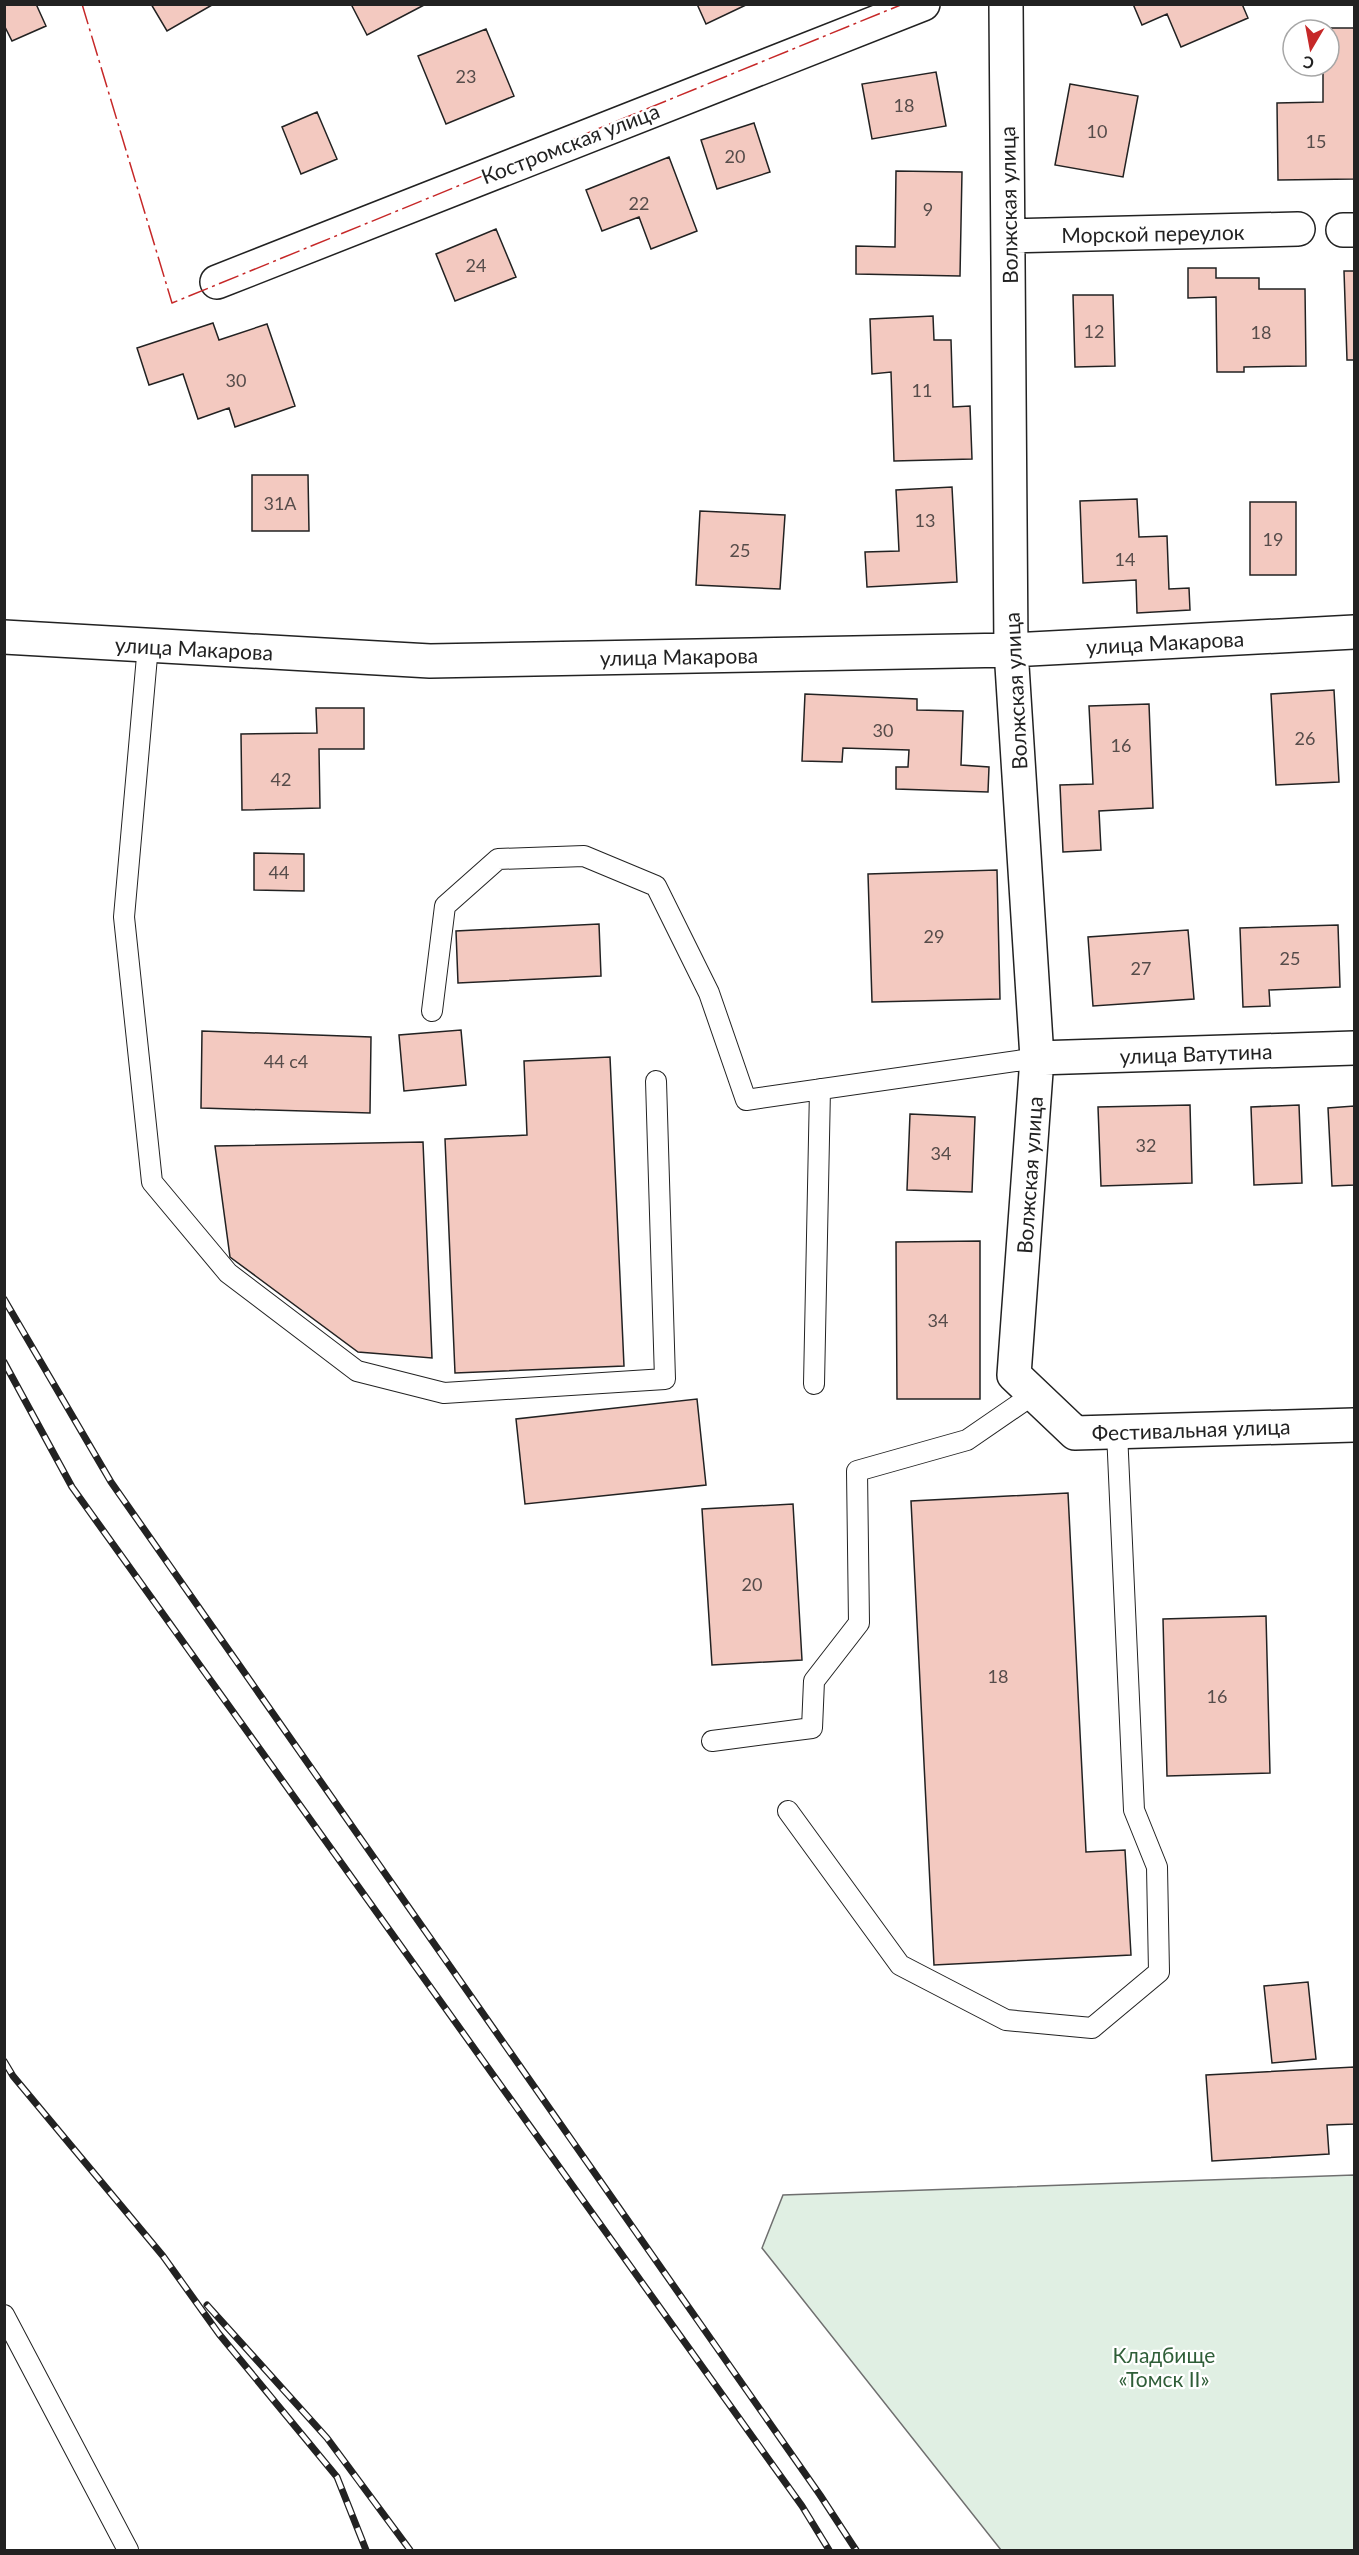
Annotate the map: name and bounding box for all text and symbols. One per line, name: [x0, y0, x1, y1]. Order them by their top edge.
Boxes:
north arrow: [1281, 18, 1341, 78]
text: С: [1301, 53, 1315, 74]
house number: 23: [456, 65, 476, 87]
house number: 18: [894, 94, 914, 116]
street label: Костромская улица: [477, 98, 663, 188]
house number: 10: [1087, 120, 1107, 142]
street label: Волжская улица: [994, 126, 1022, 284]
house number: 15: [1306, 130, 1326, 152]
house number: 20: [725, 145, 745, 167]
house number: 22: [629, 192, 649, 214]
house number: 9: [923, 198, 933, 220]
street label: Морской переулок: [1061, 219, 1245, 247]
house number: 24: [466, 254, 486, 276]
house number: 12: [1084, 320, 1104, 342]
house number: 18: [1251, 321, 1271, 343]
house number: 30: [226, 369, 246, 391]
house number: 11: [912, 379, 932, 401]
house number: 31А: [263, 492, 297, 514]
house number: 13: [915, 509, 935, 531]
house number: 19: [1263, 528, 1283, 550]
house number: 25: [730, 539, 750, 561]
house number: 14: [1115, 548, 1135, 570]
street label: Волжская улица: [998, 612, 1032, 770]
street label: улица Макарова: [1085, 625, 1245, 659]
street label: улица Макарова: [114, 631, 274, 665]
street label: улица Макарова: [600, 642, 758, 670]
house number: 30: [873, 719, 893, 741]
house number: 26: [1295, 727, 1315, 749]
house number: 16: [1111, 734, 1131, 756]
house number: 42: [271, 768, 291, 790]
house number: 44: [269, 861, 289, 883]
house number: 29: [924, 925, 944, 947]
house number: 25: [1280, 947, 1300, 969]
house number: 27: [1131, 957, 1151, 979]
street label: улица Ватутина: [1119, 1038, 1273, 1068]
house number: 44 с4: [264, 1050, 308, 1072]
street label: Волжская улица: [1011, 1095, 1047, 1255]
house number: 32: [1136, 1134, 1156, 1156]
house number: 34: [931, 1142, 951, 1164]
house number: 34: [928, 1309, 948, 1331]
street label: Фестивальная улица: [1091, 1413, 1291, 1445]
house number: 20: [742, 1573, 762, 1595]
house number: 18: [988, 1665, 1008, 1687]
house number: 16: [1207, 1685, 1227, 1707]
park label: Кладбище «Томск II»: [1113, 2342, 1215, 2391]

